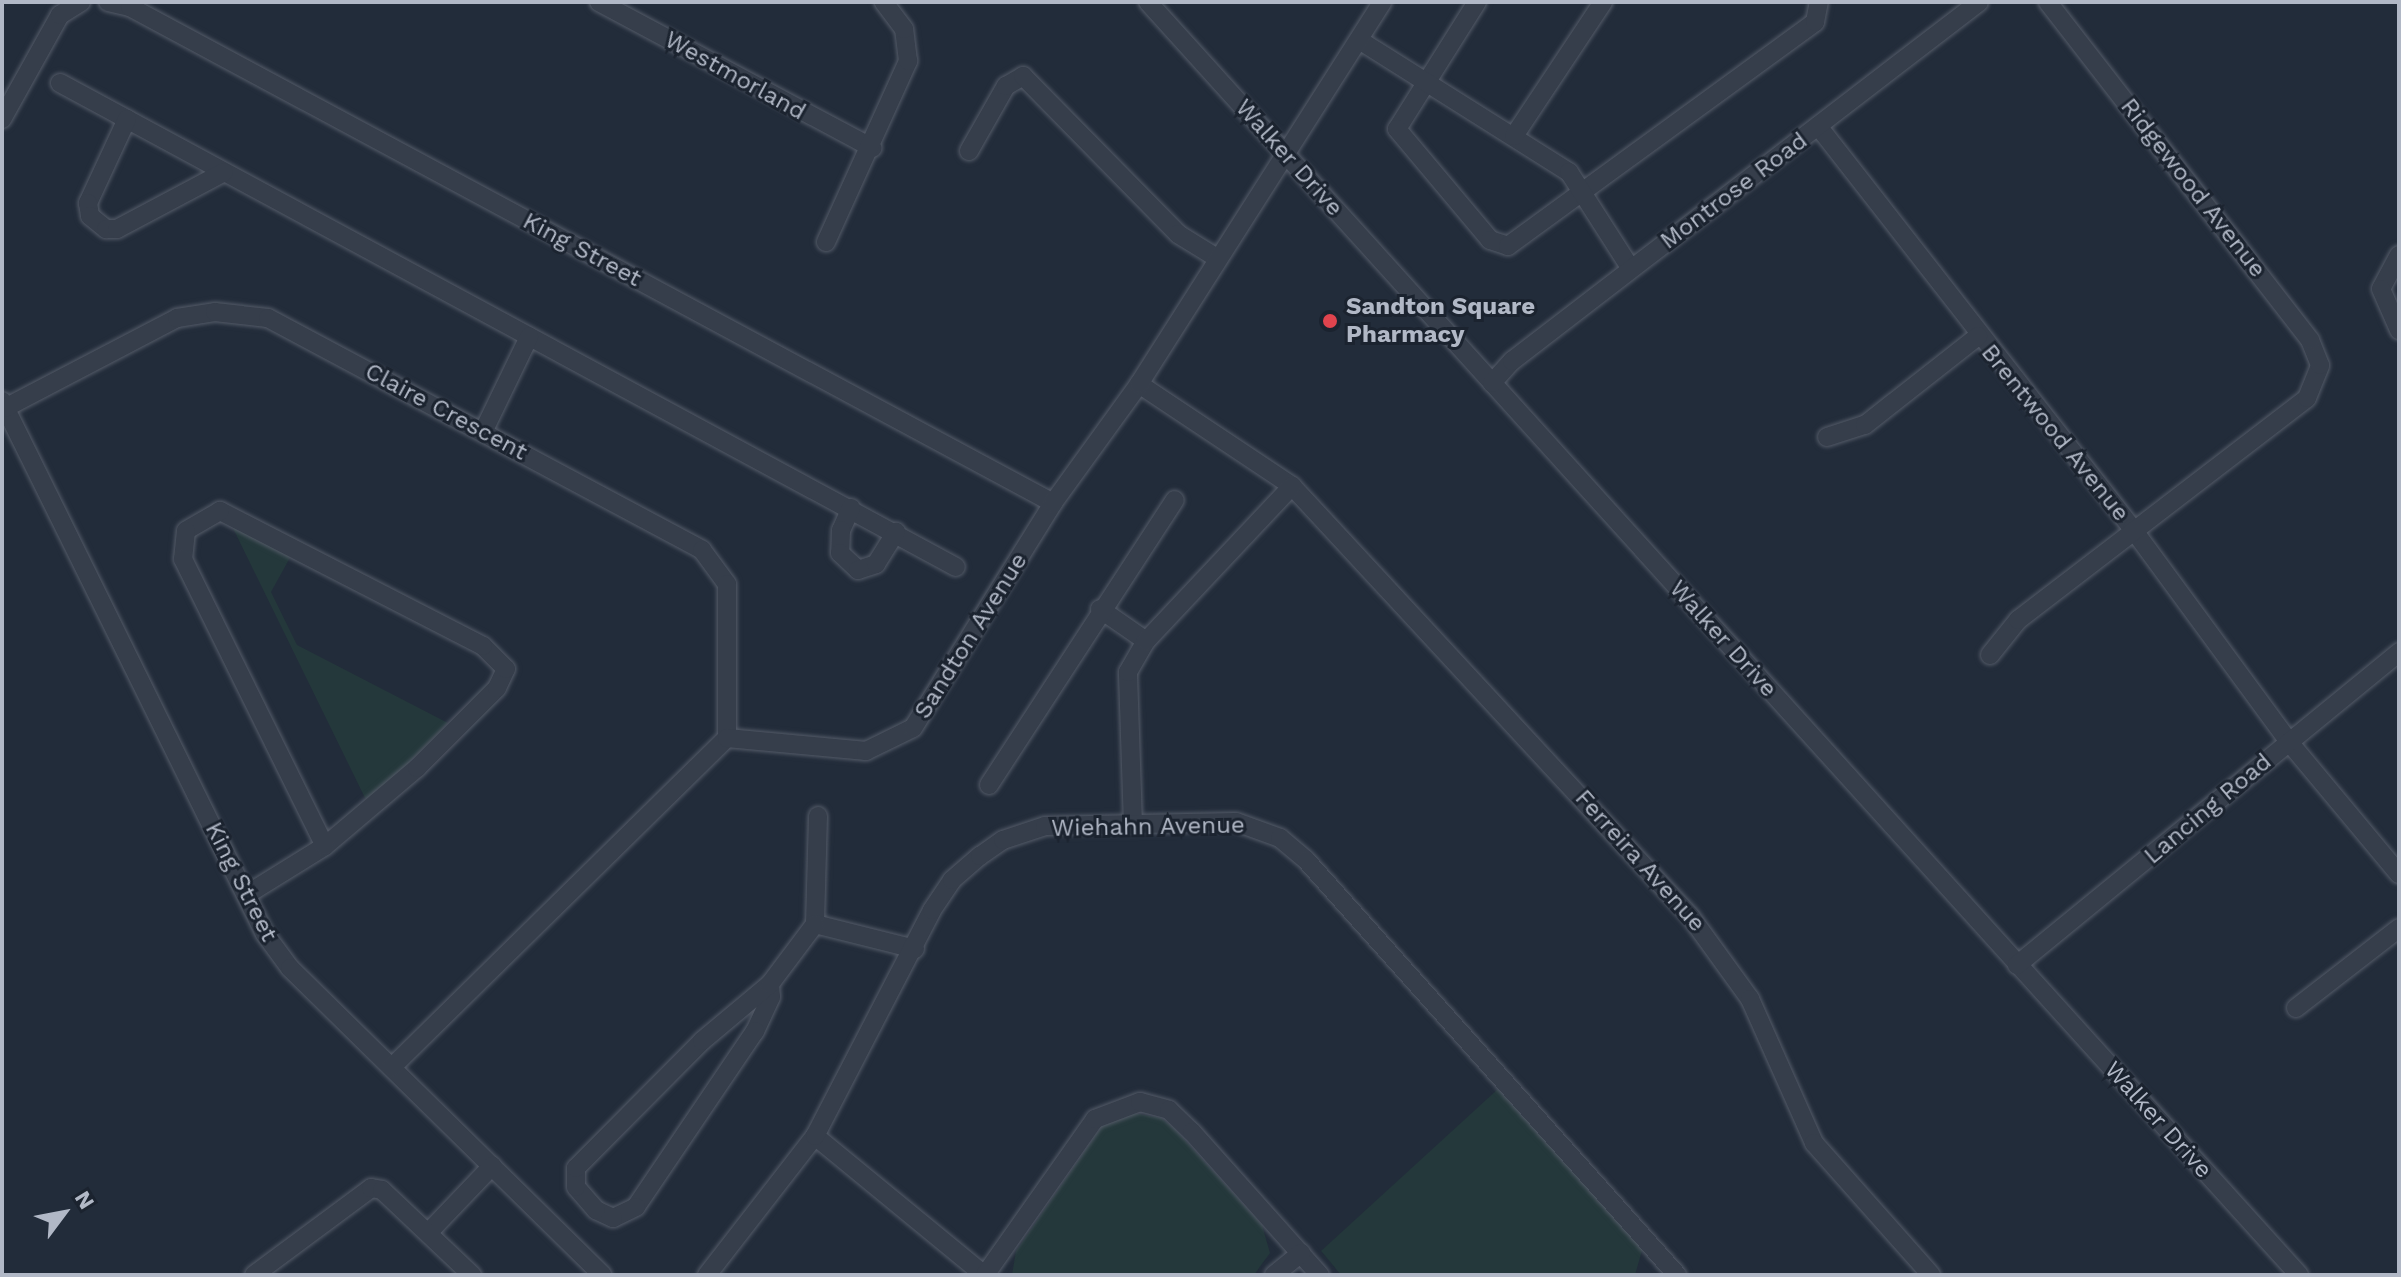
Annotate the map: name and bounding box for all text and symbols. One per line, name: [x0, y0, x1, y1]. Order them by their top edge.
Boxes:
street label: Westmorland: [659, 25, 811, 127]
street label: Ridgewood Avenue: [2114, 92, 2272, 284]
street label: Walker Drive: [1229, 93, 1349, 223]
street label: Montrose Road: [1655, 126, 1813, 256]
street label: King Street: [518, 207, 646, 293]
place label: Sandton Square Pharmacy: [1346, 293, 1535, 349]
marker: Sandton Square Pharmacy: [1321, 312, 1339, 330]
street label: Brentwood Avenue: [1974, 338, 2136, 528]
street label: Claire Crescent: [360, 357, 532, 467]
street label: Sandton Avenue: [908, 547, 1034, 725]
street label: Walker Drive: [1663, 574, 1783, 704]
street label: Lancing Road: [2139, 748, 2277, 870]
street label: Ferreira Avenue: [1568, 783, 1712, 939]
street label: Wiehahn Avenue: [1051, 811, 1245, 843]
street label: King Street: [199, 817, 283, 947]
street label: Walker Drive: [2098, 1055, 2218, 1185]
north arrow: [24, 1173, 104, 1253]
text: N: [70, 1186, 100, 1214]

